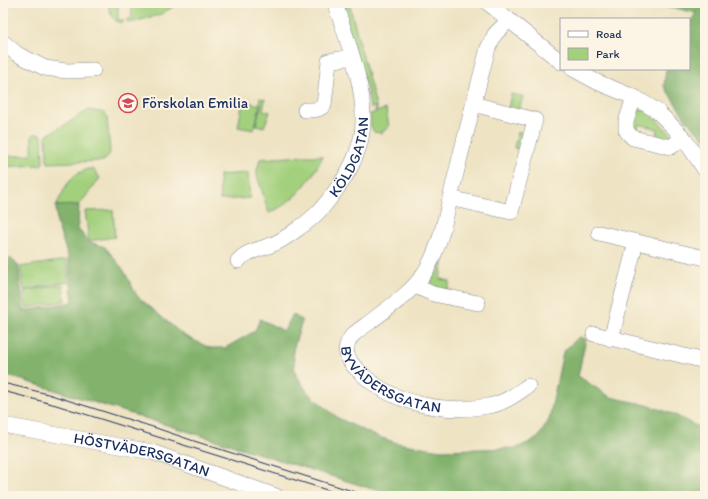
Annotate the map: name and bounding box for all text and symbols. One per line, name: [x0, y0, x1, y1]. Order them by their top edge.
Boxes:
legend: [560, 18, 690, 70]
text: Road: [596, 27, 622, 41]
text: Park: [596, 47, 620, 61]
school or university icon: Förskolan Emilia: [117, 92, 139, 114]
place label: Förskolan Emilia: [142, 94, 249, 112]
street label: KÖLDGATAN: [325, 117, 372, 201]
street label: BYVÄDERSGATAN: [337, 345, 442, 417]
street label: HÖSTVÄDERSGATAN: [72, 429, 212, 481]

